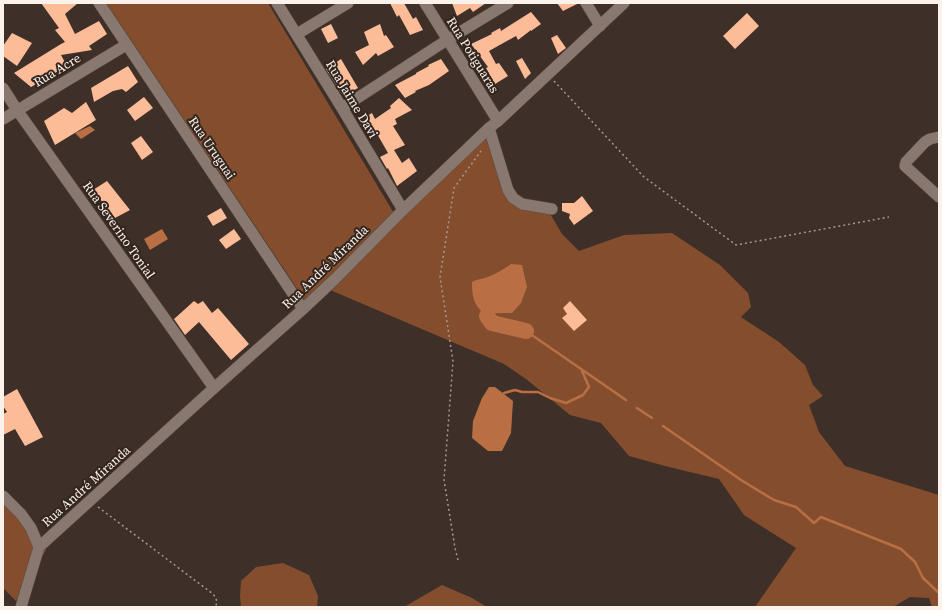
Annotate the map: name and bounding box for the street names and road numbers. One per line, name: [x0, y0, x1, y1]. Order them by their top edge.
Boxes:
street label: Rua Potiguaras: [443, 14, 503, 96]
street label: Rua Acre: [30, 49, 84, 91]
street label: Rua Jaime Davi: [322, 57, 382, 141]
street label: Rua Uruguai: [185, 113, 239, 183]
street label: Rua Severino Tonial: [79, 178, 159, 282]
street label: Rua André Miranda: [278, 221, 372, 313]
street label: Rua André Miranda: [38, 441, 134, 530]

